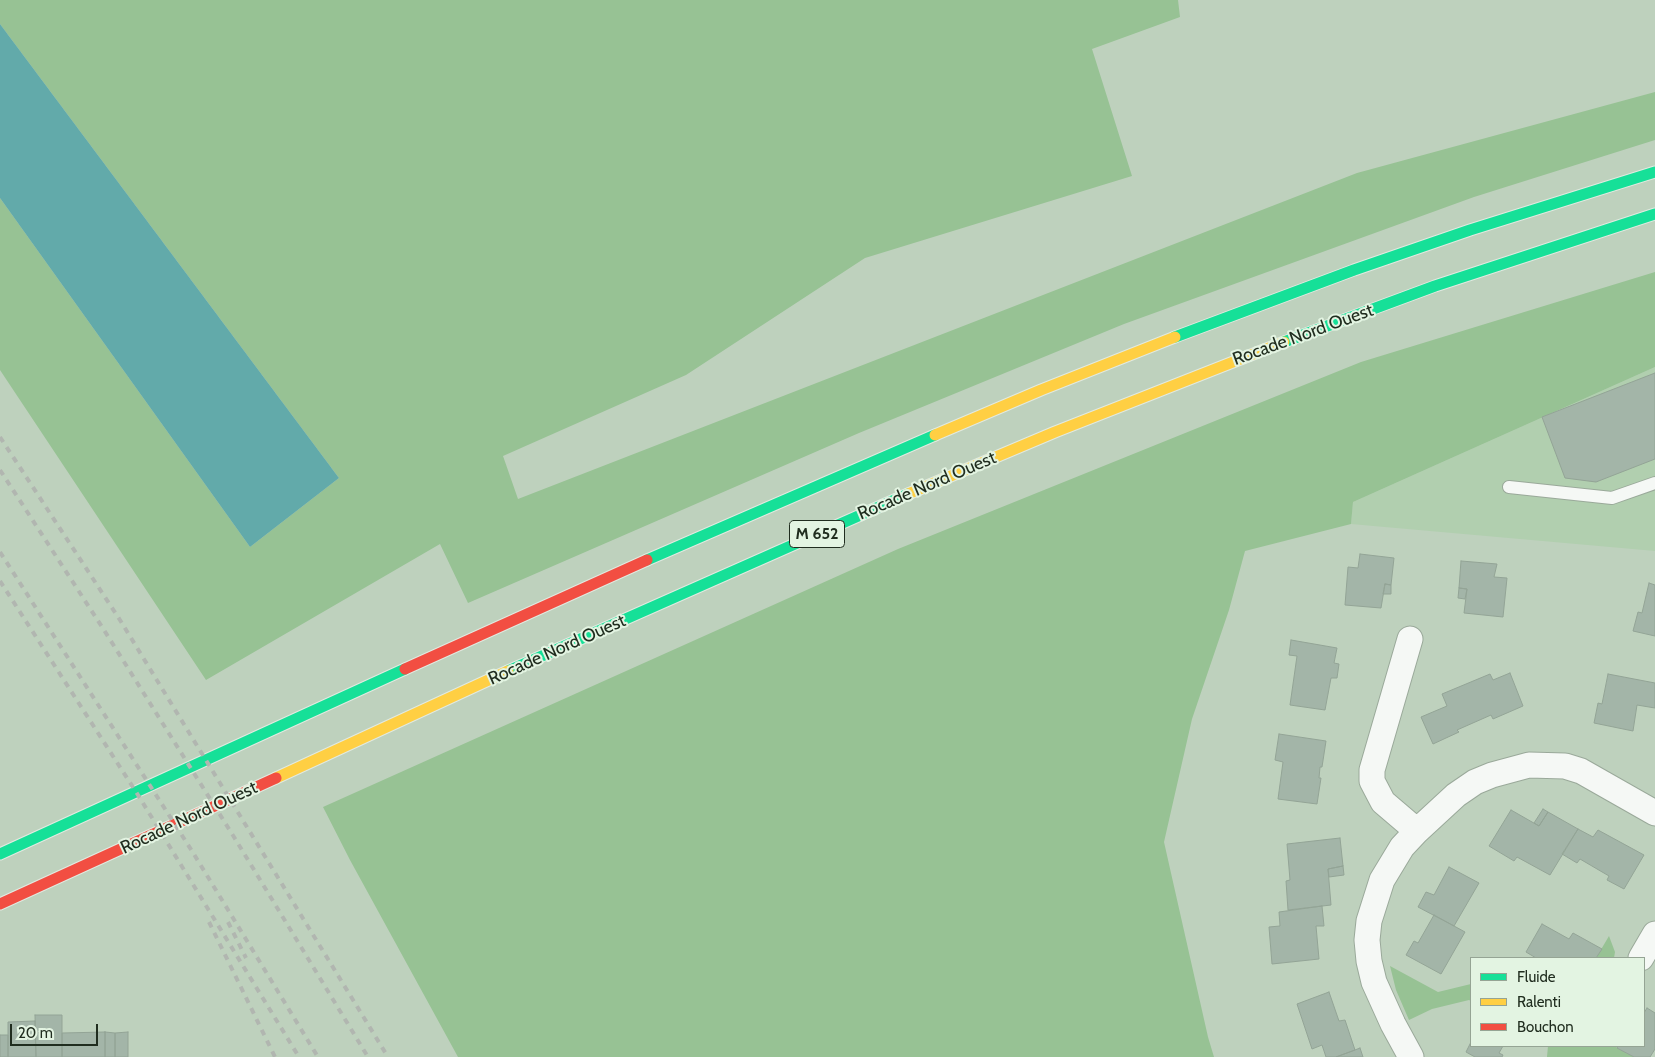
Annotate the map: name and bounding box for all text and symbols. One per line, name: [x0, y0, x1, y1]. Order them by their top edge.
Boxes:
street label: Rocade Nord Ouest: [1230, 300, 1376, 370]
street label: Rocade Nord Ouest: [855, 447, 999, 525]
road number: M 652: [790, 520, 844, 548]
street label: Rocade Nord Ouest: [485, 610, 629, 690]
street label: Rocade Nord Ouest: [117, 777, 261, 859]
legend: [1470, 957, 1645, 1047]
text: Fluide: [1517, 968, 1555, 986]
text: Ralenti: [1517, 993, 1561, 1011]
scale bar: [12, 1014, 100, 1046]
text: Bouchon: [1517, 1018, 1574, 1036]
text: 20 m: [18, 1024, 53, 1042]

